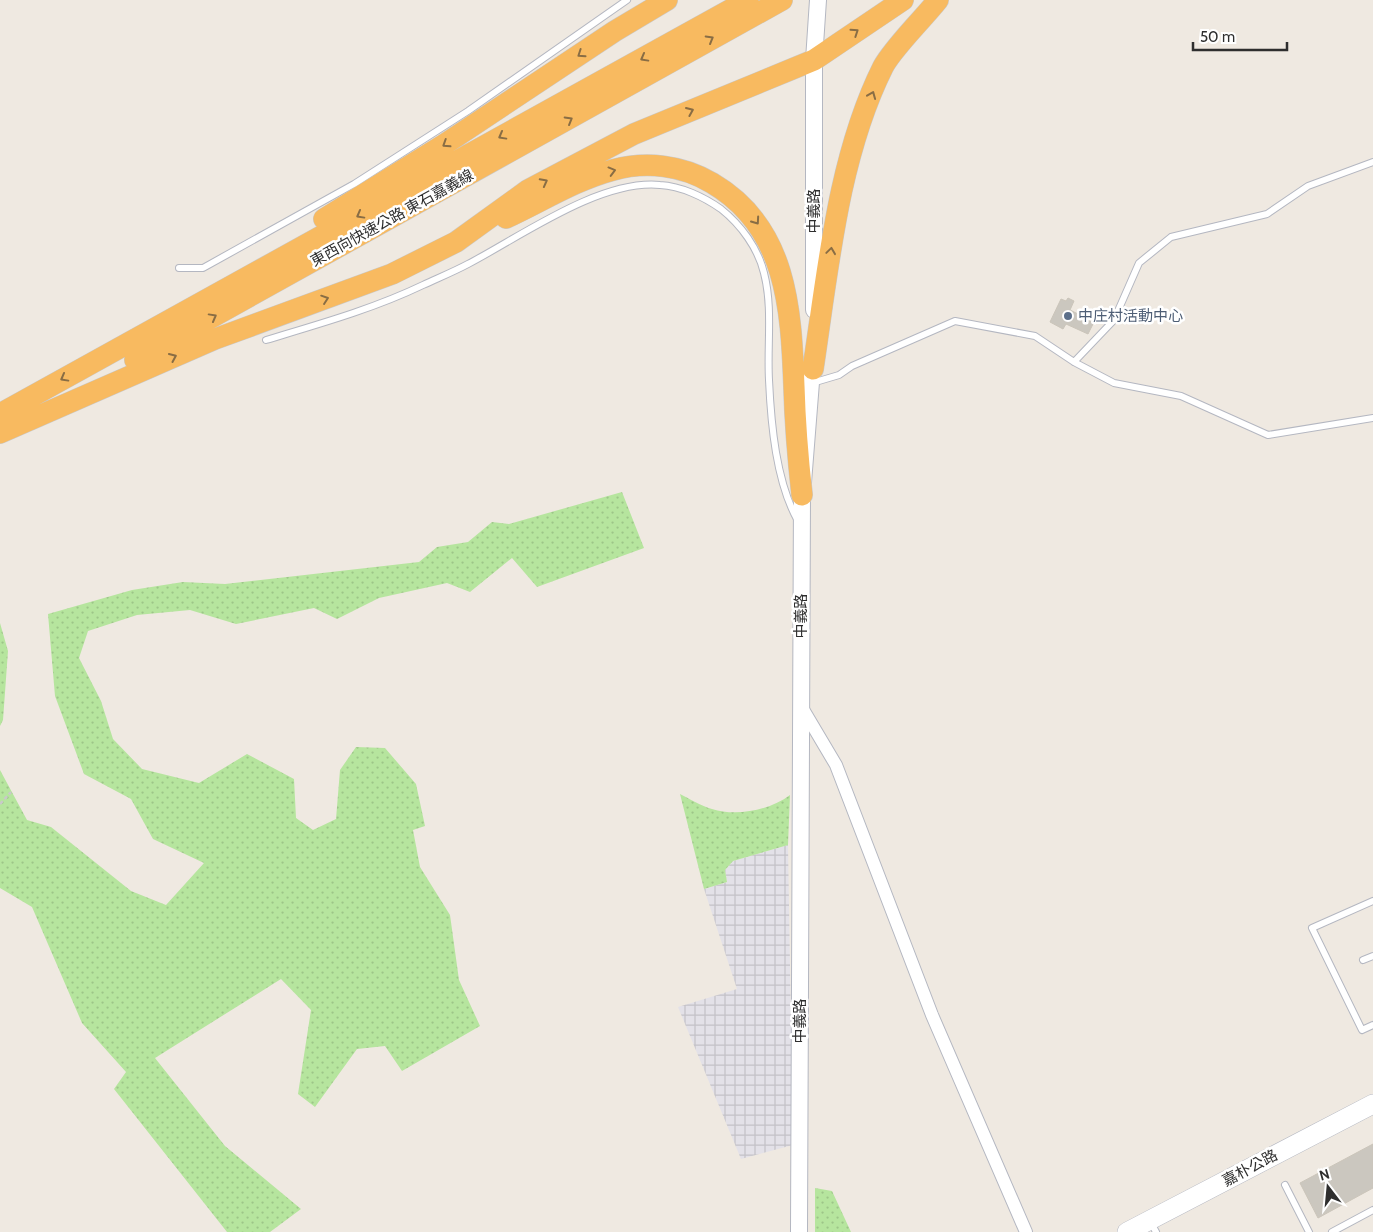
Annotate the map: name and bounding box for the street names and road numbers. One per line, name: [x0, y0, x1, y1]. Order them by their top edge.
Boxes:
street label: 東西向快速公路 東石嘉義線: [307, 166, 477, 270]
street label: 中義路: [805, 188, 823, 234]
street label: 中義路: [792, 593, 810, 639]
street label: 中義路: [791, 998, 809, 1044]
street label: 嘉朴公路: [1219, 1146, 1281, 1190]

